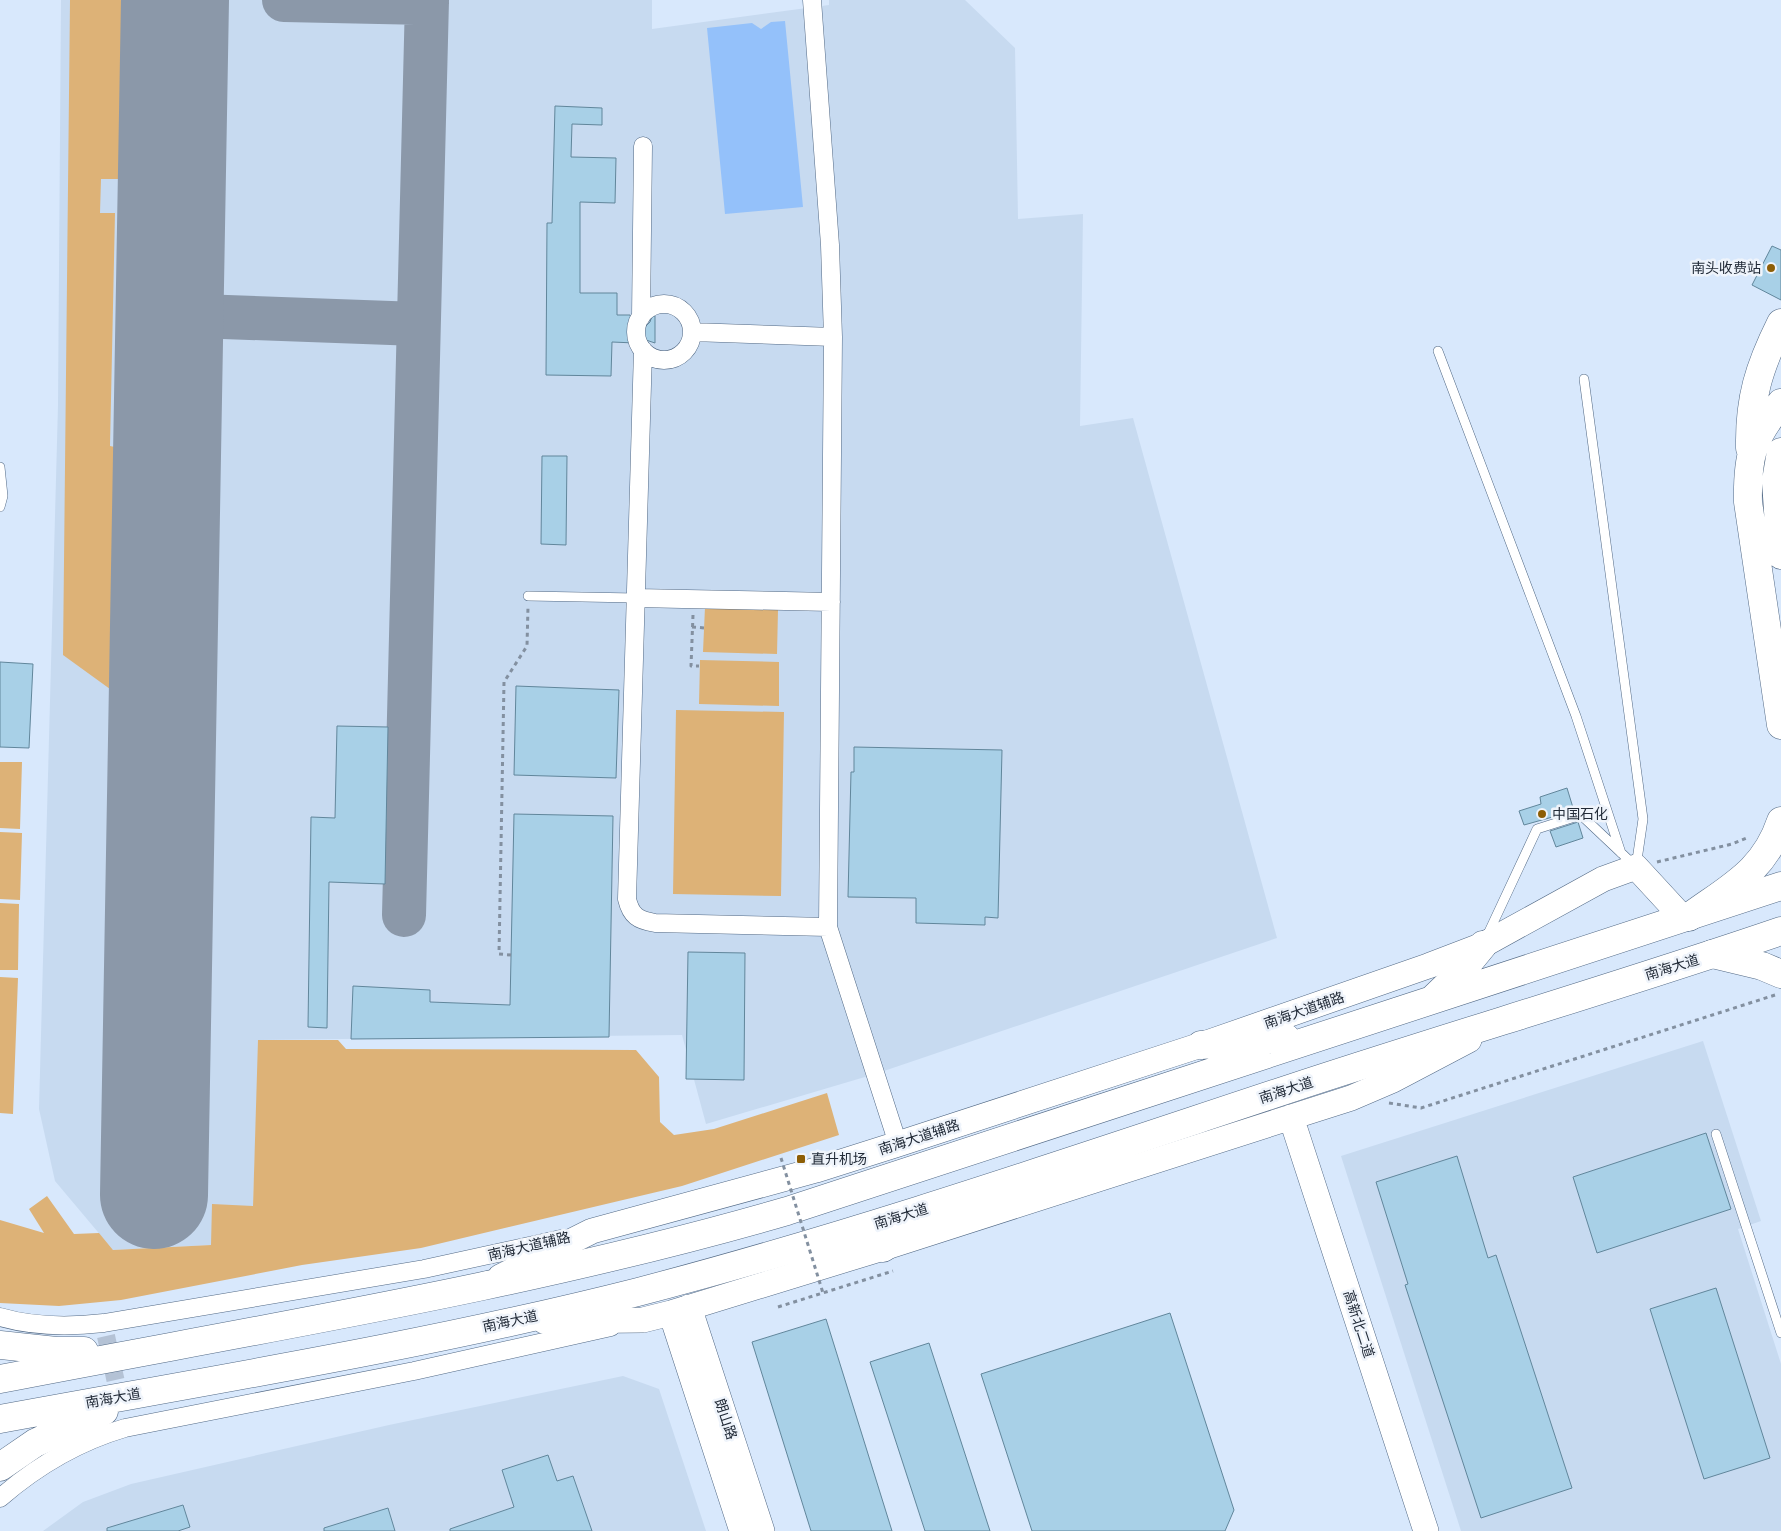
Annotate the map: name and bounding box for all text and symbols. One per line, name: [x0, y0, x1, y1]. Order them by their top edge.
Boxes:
place label: 南头收费站: [1691, 260, 1761, 277]
marker: 南头收费站: [1765, 262, 1777, 274]
place label: 中国石化: [1552, 806, 1608, 823]
marker: 中国石化: [1536, 808, 1548, 820]
street label: 南海大道: [1643, 951, 1701, 984]
street label: 南海大道辅路: [1262, 989, 1347, 1032]
street label: 南海大道: [1257, 1074, 1315, 1107]
street label: 南海大道辅路: [877, 1116, 962, 1159]
place label: 直升机场: [811, 1151, 867, 1168]
marker: 直升机场: [795, 1153, 807, 1165]
street label: 南海大道: [872, 1200, 930, 1233]
street label: 南海大道辅路: [486, 1229, 572, 1264]
street label: 高新北二道: [1340, 1288, 1377, 1360]
street label: 南海大道: [481, 1307, 539, 1336]
street label: 南海大道: [84, 1385, 142, 1412]
street label: 朗山路: [711, 1397, 740, 1442]

